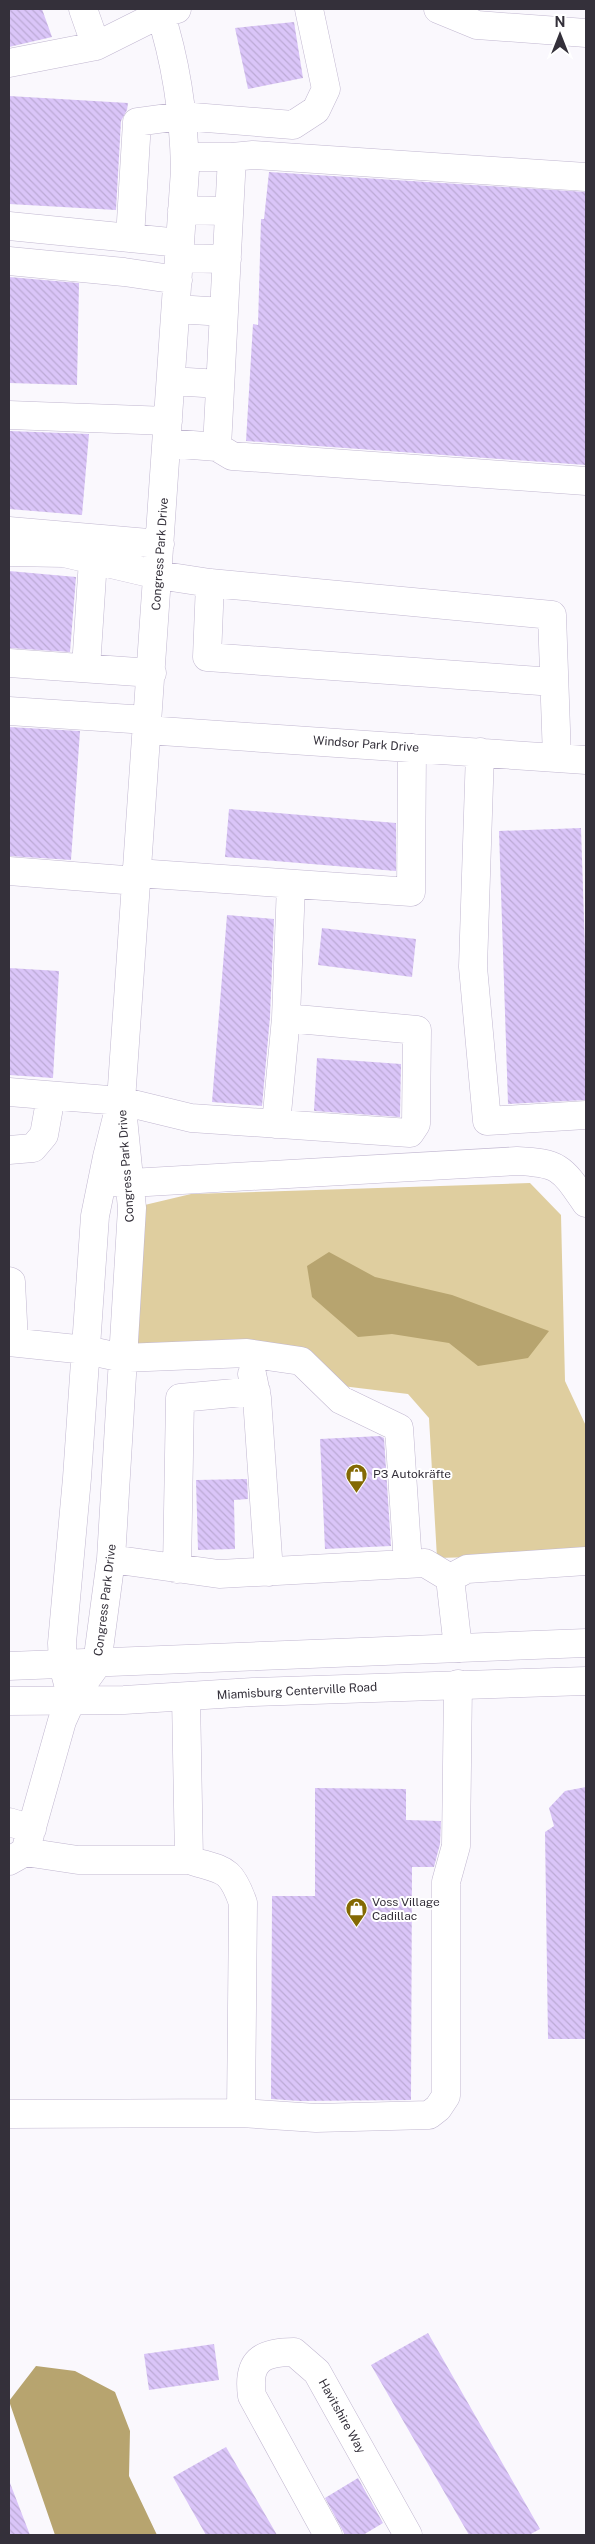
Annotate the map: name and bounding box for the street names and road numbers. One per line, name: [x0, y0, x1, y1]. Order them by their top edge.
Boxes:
street label: Congress Park Drive: [149, 497, 171, 611]
street label: Windsor Park Drive: [313, 733, 420, 755]
street label: Congress Park Drive: [115, 1109, 137, 1223]
street label: Congress Park Drive: [91, 1543, 119, 1657]
street label: Miamisburg Centerville Road: [216, 1680, 378, 1702]
street label: Havitshire Way: [316, 2376, 369, 2456]

